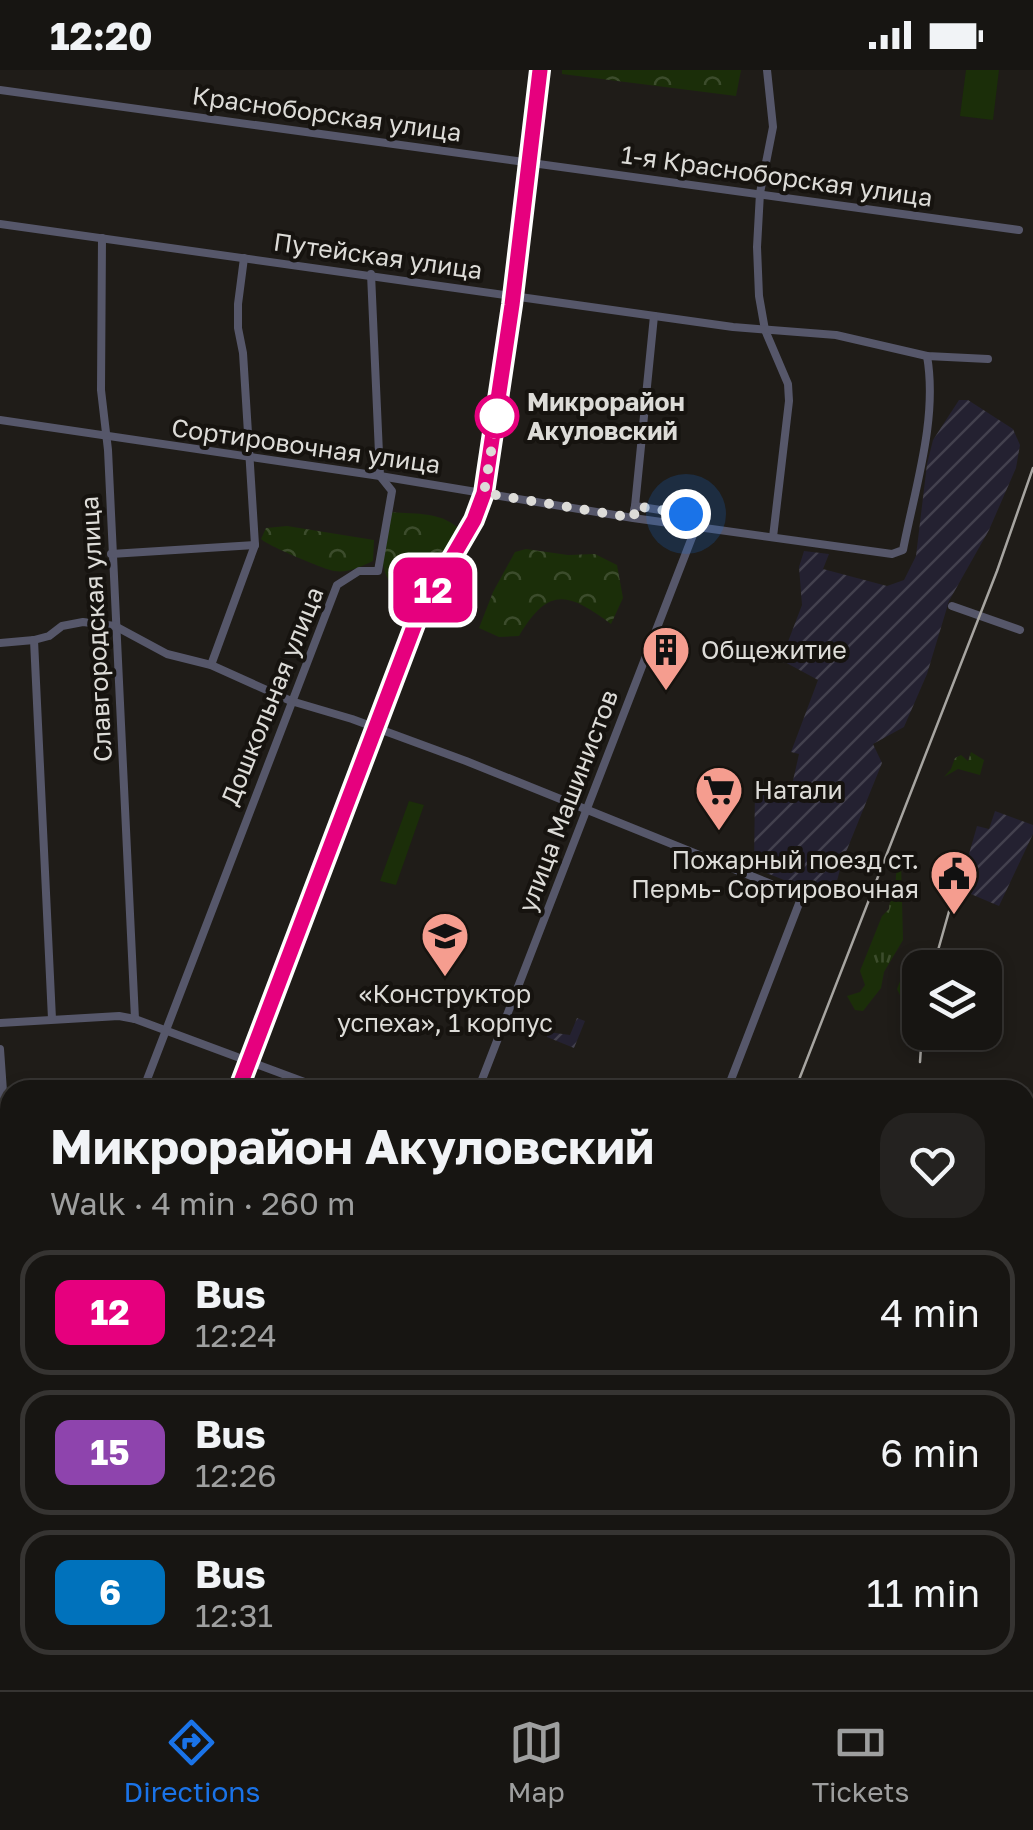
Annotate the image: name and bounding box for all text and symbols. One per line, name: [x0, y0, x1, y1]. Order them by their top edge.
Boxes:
text: 12:20: [50, 13, 153, 58]
street label: Красноборская улица: [190, 79, 464, 148]
street label: 1-я Красноборская улица: [619, 138, 935, 213]
street label: Путейская улица: [272, 225, 485, 286]
place label: Микрорайон Акуловский: [527, 386, 685, 446]
marker: Микрорайон Акуловский: [476, 395, 518, 437]
street label: Сортировочная улица: [170, 411, 442, 480]
your location: [661, 489, 711, 539]
street label: Славгородская улица: [73, 495, 118, 763]
line badge: 12: [388, 558, 478, 622]
text: 12: [413, 569, 453, 611]
street label: Дошкольная улица: [214, 582, 330, 810]
building icon: Общежитие: [640, 624, 692, 692]
place label: Общежитие: [701, 634, 847, 665]
street label: улица Машинистов: [511, 685, 624, 916]
supermarket icon: Натали: [693, 764, 745, 832]
place label: Натали: [754, 774, 843, 805]
place label: Пожарный поезд ст. Пермь- Сортировочная: [631, 844, 919, 904]
public building icon: Пожарный поезд ст. Пермь- Сортировочная: [928, 848, 980, 916]
school or university icon: «Конструктор успеха», 1 корпус: [419, 910, 471, 978]
map controls: [902, 950, 1002, 1050]
button: layers: [902, 950, 1002, 1050]
place label: «Конструктор успеха», 1 корпус: [337, 978, 553, 1038]
button: heart: [880, 1113, 985, 1218]
text: Микрорайон Акуловский: [50, 1117, 654, 1175]
text: Walk · 4 min · 260 m: [50, 1184, 355, 1222]
text: Bus: [195, 1271, 266, 1316]
text: 4 min: [880, 1290, 980, 1335]
text: 12: [90, 1291, 130, 1333]
text: 12:24: [195, 1316, 277, 1354]
text: Bus: [195, 1411, 266, 1456]
text: 6 min: [880, 1430, 980, 1475]
text: 15: [90, 1431, 130, 1473]
text: 12:26: [195, 1456, 277, 1494]
text: Bus: [195, 1551, 266, 1596]
text: 11 min: [866, 1570, 980, 1615]
text: 6: [99, 1571, 121, 1613]
text: 12:31: [195, 1596, 273, 1634]
tab: Directions: [124, 1715, 260, 1808]
tab: Map: [508, 1715, 565, 1808]
tab: Tickets: [812, 1715, 909, 1808]

